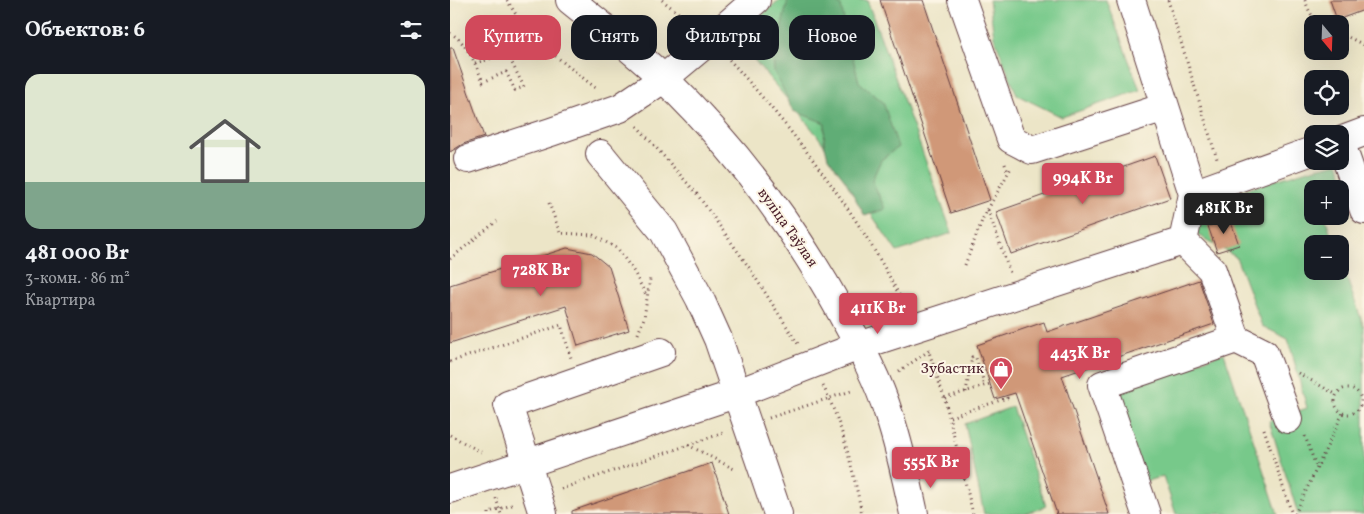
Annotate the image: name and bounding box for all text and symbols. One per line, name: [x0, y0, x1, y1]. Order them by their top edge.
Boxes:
chip: Купить: [465, 15, 561, 60]
chip: Снять: [571, 15, 657, 60]
chip: Фильтры: [667, 15, 779, 60]
chip: Новое: [789, 15, 875, 60]
north arrow: [1304, 15, 1349, 60]
map controls: [1304, 15, 1349, 280]
text: Объектов: 6: [25, 16, 145, 45]
icon: filters: [397, 16, 425, 44]
button: locate: [1304, 70, 1349, 115]
icon: home: [180, 106, 270, 196]
button: layers: [1304, 125, 1349, 170]
pin: 994K Br: [1037, 162, 1129, 205]
text: 994K Br: [1053, 168, 1113, 190]
button: +: [1304, 180, 1349, 225]
street label: вуліца Таўлая: [752, 184, 822, 272]
pin: 481K Br: [1178, 192, 1270, 235]
text: 481K Br: [1195, 198, 1253, 220]
button: −: [1304, 235, 1349, 280]
text: 481 000 Br: [25, 239, 129, 268]
pin: 728K Br: [495, 254, 587, 297]
text: 728K Br: [512, 260, 570, 282]
text: 3-комн. · 86 m²: [25, 268, 130, 290]
text: Квартира: [25, 290, 95, 312]
pin: 411K Br: [832, 292, 924, 335]
text: 411K Br: [850, 298, 906, 320]
pin: 443K Br: [1034, 338, 1126, 380]
text: 443K Br: [1050, 343, 1110, 365]
shop icon: Зубастик: [988, 356, 1014, 390]
place label: Зубастик: [921, 359, 984, 380]
pin: 555K Br: [885, 446, 977, 489]
text: 555K Br: [903, 452, 959, 474]

